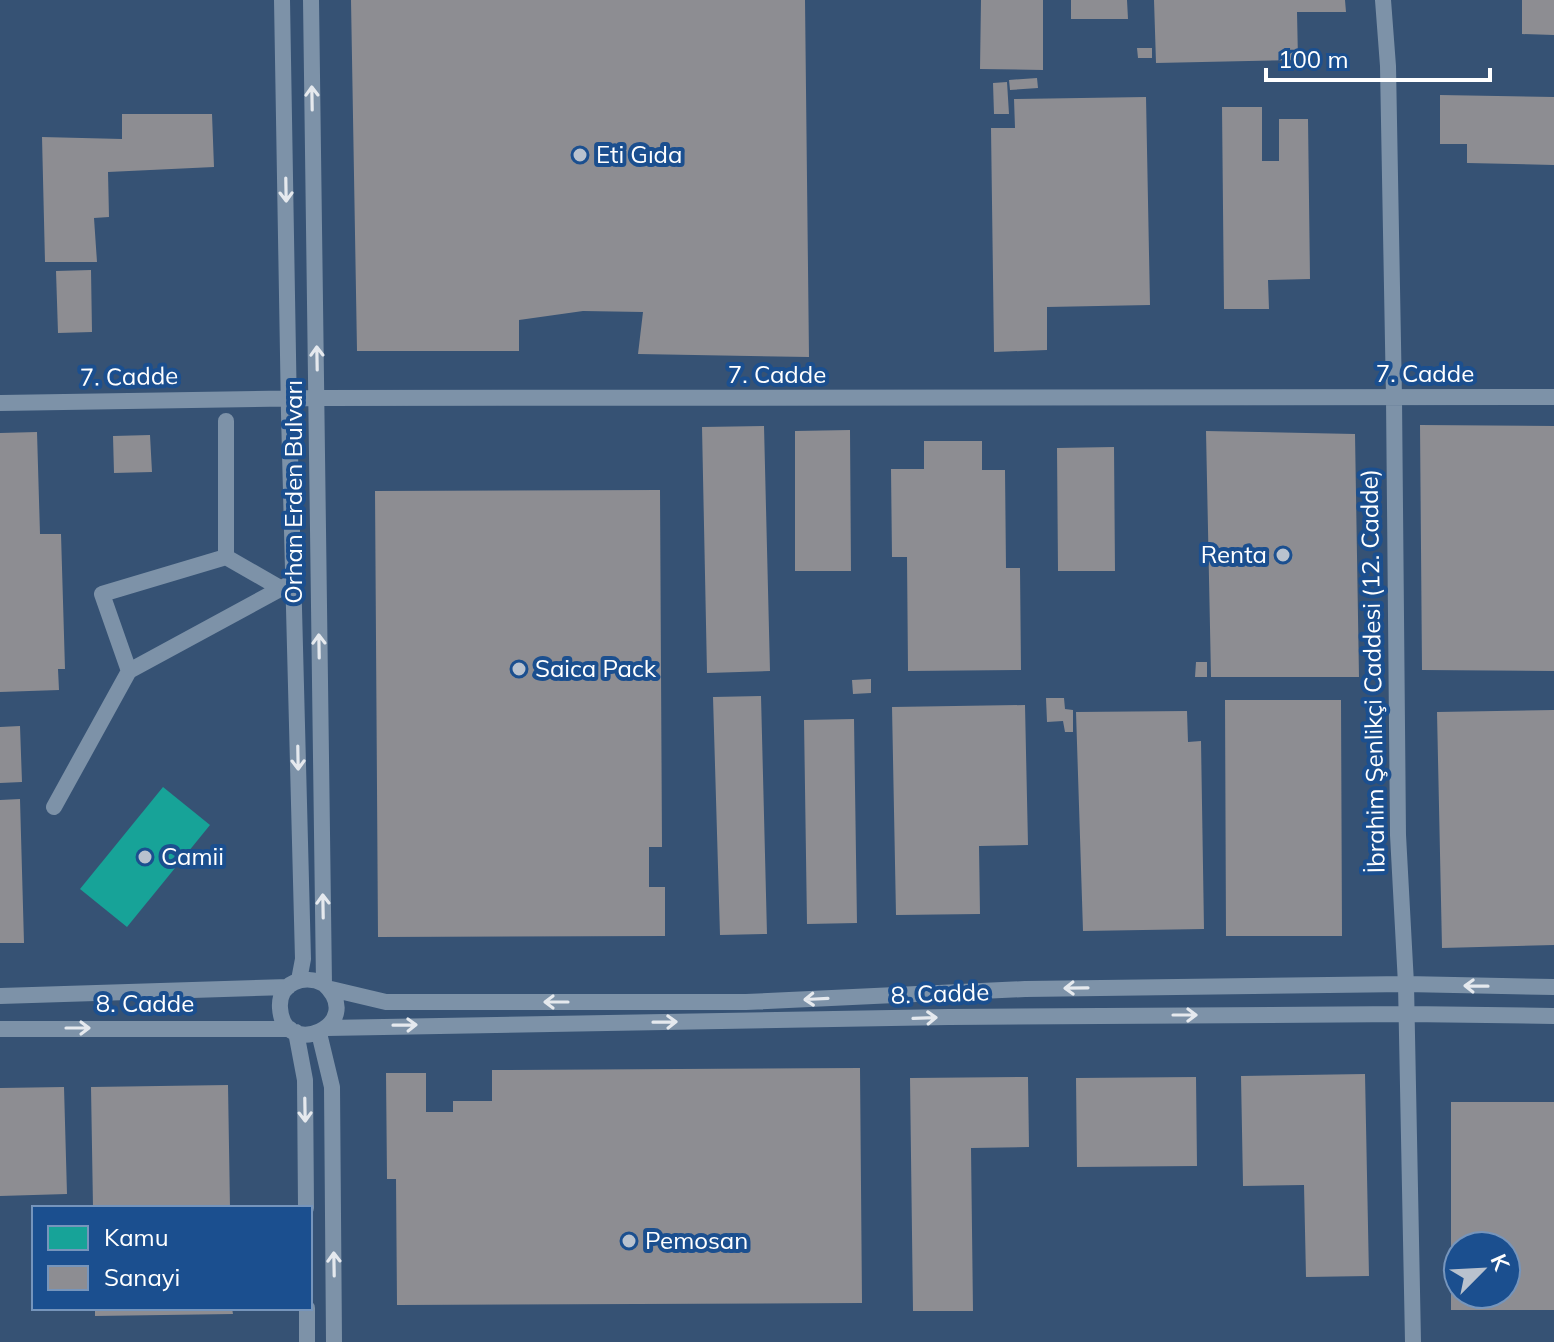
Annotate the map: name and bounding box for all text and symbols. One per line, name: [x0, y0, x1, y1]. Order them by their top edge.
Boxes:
scale bar: [1266, 32, 1490, 82]
text: 100 m: [1278, 44, 1349, 74]
one-way arrow: [305, 85, 320, 112]
place label: Eti Gıda: [596, 139, 682, 169]
marker: Eti Gıda: [571, 146, 589, 164]
one-way arrow: [278, 176, 293, 203]
one-way arrow: [309, 345, 325, 372]
street label: 7. Cadde: [1376, 358, 1474, 388]
street label: 7. Cadde: [728, 359, 826, 389]
street label: 7. Cadde: [80, 360, 178, 392]
street label: Orhan Erden Bulvarı: [278, 380, 308, 604]
street label: İbrahim Şenlikçi Caddesi (12. Cadde): [1353, 469, 1391, 873]
place label: Renta: [1201, 539, 1267, 569]
marker: Renta: [1274, 546, 1292, 564]
one-way arrow: [312, 633, 327, 660]
place label: Saica Pack: [535, 653, 657, 683]
marker: Saica Pack: [510, 660, 528, 678]
one-way arrow: [290, 744, 305, 771]
place label: Camii: [161, 841, 224, 871]
marker: Camii: [136, 848, 154, 866]
one-way arrow: [316, 893, 331, 920]
street label: 8. Cadde: [890, 976, 990, 1010]
one-way arrow: [1463, 978, 1490, 994]
one-way arrow: [1063, 980, 1090, 996]
street label: 8. Cadde: [96, 988, 194, 1018]
one-way arrow: [803, 992, 830, 1007]
one-way arrow: [543, 994, 570, 1010]
one-way arrow: [1171, 1007, 1198, 1023]
one-way arrow: [911, 1010, 938, 1025]
one-way arrow: [651, 1014, 678, 1030]
one-way arrow: [391, 1018, 418, 1033]
one-way arrow: [64, 1020, 91, 1036]
one-way arrow: [297, 1096, 313, 1123]
legend: [32, 1206, 312, 1310]
text: Kamu: [104, 1222, 169, 1252]
place label: Pemosan: [645, 1225, 748, 1255]
north arrow: [1442, 1230, 1522, 1310]
marker: Pemosan: [620, 1232, 638, 1250]
text: K: [1485, 1249, 1517, 1275]
one-way arrow: [326, 1251, 341, 1278]
text: Sanayi: [104, 1262, 180, 1292]

